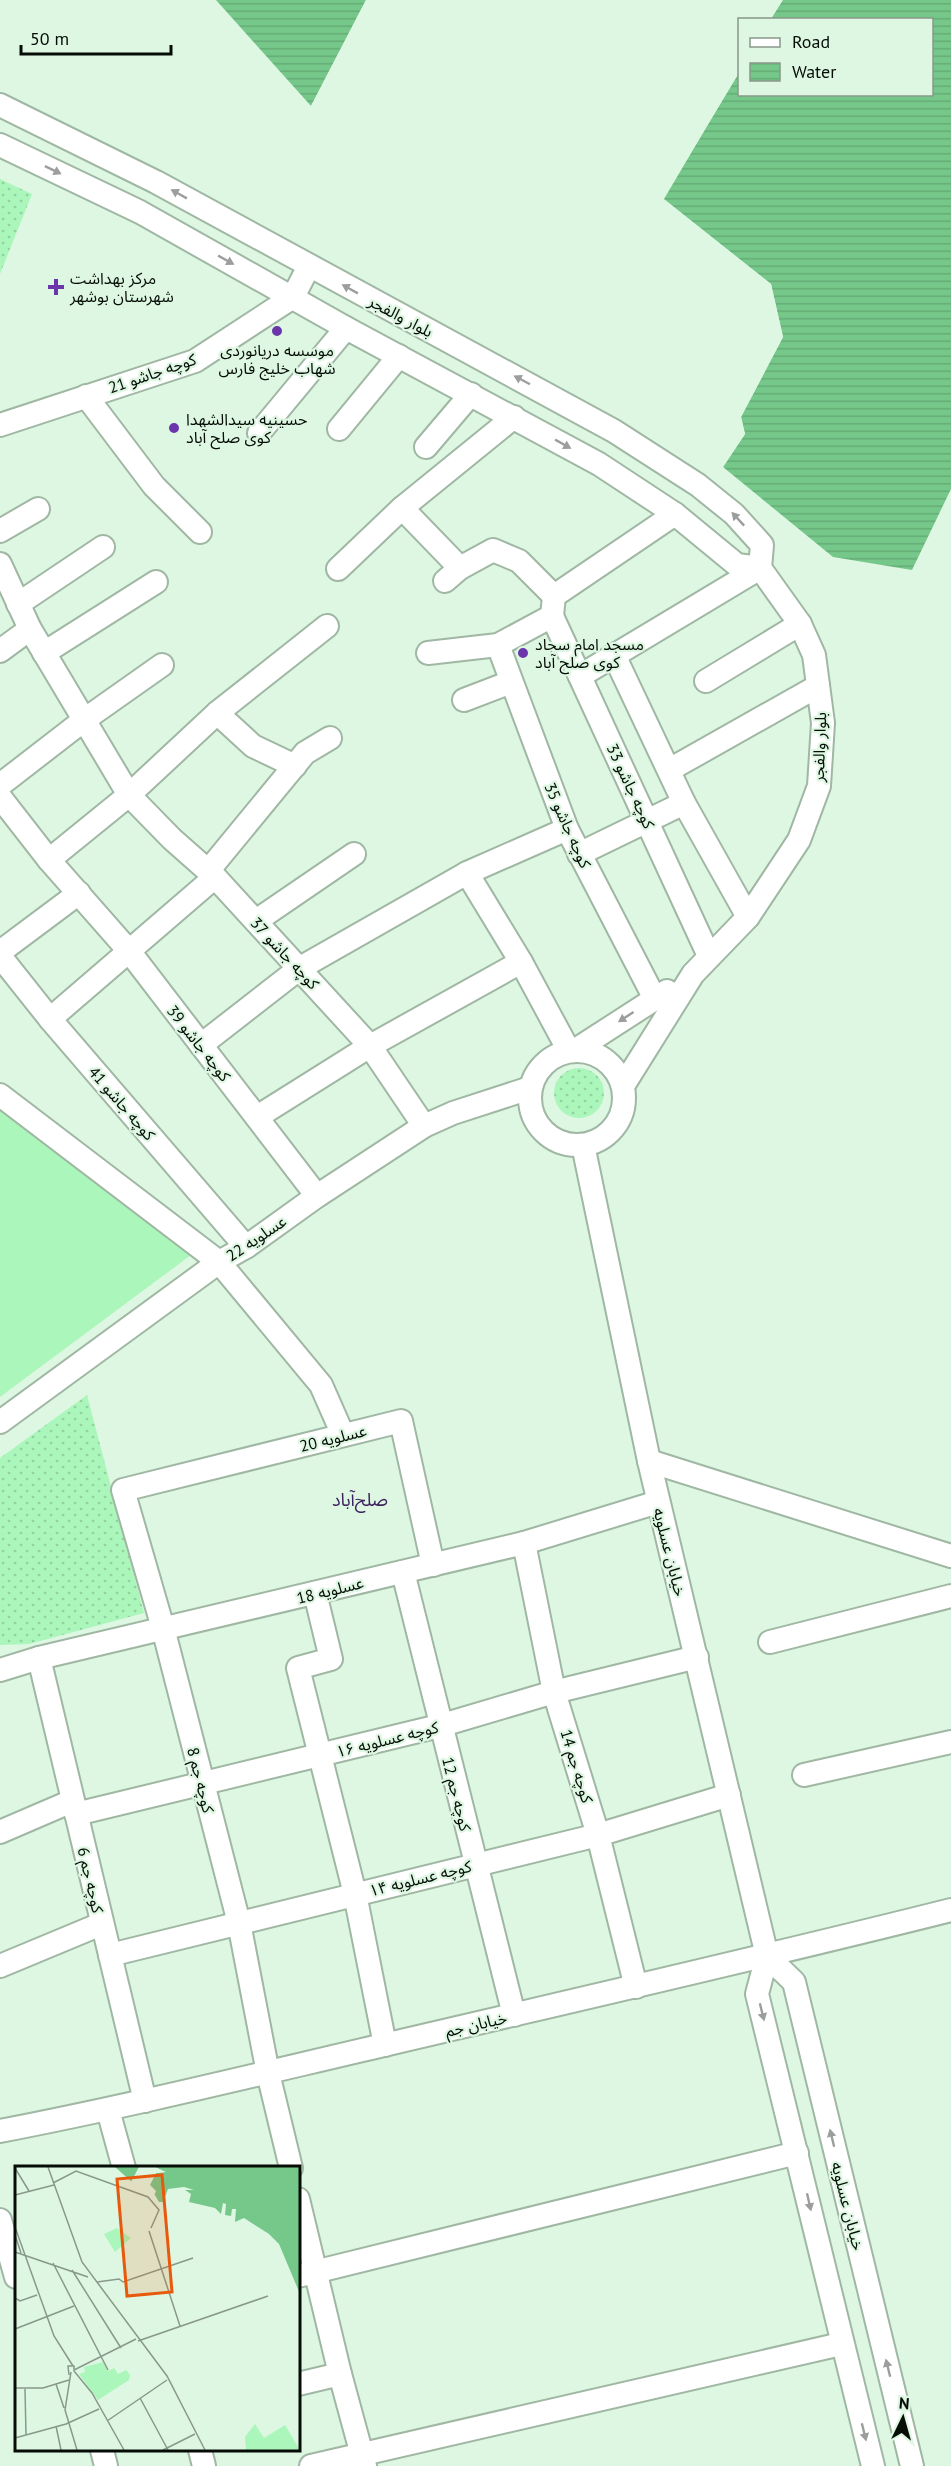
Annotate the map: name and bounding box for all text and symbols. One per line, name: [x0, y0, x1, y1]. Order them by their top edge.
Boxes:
scale bar: [21, 18, 171, 56]
legend: [738, 18, 933, 96]
text: 50 m: [30, 27, 69, 50]
text: Road: [792, 30, 830, 53]
text: Water: [792, 60, 836, 83]
one-way arrow: [44, 166, 61, 175]
one-way arrow: [170, 189, 187, 199]
one-way arrow: [218, 255, 235, 265]
place label: مرکز بهداشت شهرستان بوشهر: [69, 268, 174, 306]
marker: مرکز بهداشت شهرستان بوشهر: [47, 278, 65, 296]
one-way arrow: [341, 284, 358, 294]
street label: بلوار والفجر: [364, 290, 437, 341]
marker: موسسه دریانوردی شهاب خلیج فارس: [270, 324, 284, 338]
place label: موسسه دریانوردی شهاب خلیج فارس: [219, 340, 335, 381]
street label: کوچه جاشو 21: [105, 349, 199, 398]
one-way arrow: [513, 375, 530, 385]
place label: حسینیه سیدالشهدا کوی صلح آباد: [186, 409, 308, 450]
marker: حسینیه سیدالشهدا کوی صلح آباد: [167, 421, 181, 435]
one-way arrow: [554, 439, 571, 449]
one-way arrow: [732, 512, 746, 526]
place label: مسجد امام سجاد کوی صلح آباد: [535, 634, 644, 675]
marker: مسجد امام سجاد کوی صلح آباد: [516, 646, 530, 660]
street label: بلوار والفجر: [808, 712, 830, 783]
street label: کوچه جاشو 33: [602, 740, 660, 833]
street label: کوچه جاشو 35: [539, 779, 596, 872]
street label: کوچه جاشو 37: [246, 913, 324, 994]
street label: کوچه جاشو 39: [162, 1001, 235, 1086]
one-way arrow: [618, 1012, 635, 1023]
street label: کوچه جاشو 41: [84, 1062, 160, 1145]
street label: عسلویه 22: [222, 1211, 290, 1265]
street label: عسلویه 20: [297, 1420, 369, 1456]
district label: صلح‌آباد: [332, 1488, 388, 1513]
street label: خیابان عسلویه: [649, 1506, 691, 1598]
street label: عسلویه 18: [294, 1572, 366, 1608]
street label: کوچه عسلویه ۱۶: [334, 1717, 441, 1762]
street label: کوچه جم 14: [553, 1727, 598, 1806]
street label: کوچه جم 8: [180, 1745, 219, 1816]
street label: کوچه جم 12: [435, 1755, 476, 1834]
street label: کوچه جم 6: [71, 1845, 108, 1916]
street label: کوچه عسلویه ۱۴: [367, 1856, 474, 1901]
one-way arrow: [757, 2003, 767, 2022]
street label: خیابان جم: [443, 2007, 509, 2044]
one-way arrow: [826, 2129, 836, 2147]
street label: خیابان عسلویه: [827, 2160, 869, 2252]
inset map: [15, 2166, 300, 2451]
one-way arrow: [804, 2193, 814, 2211]
one-way arrow: [882, 2359, 892, 2378]
north arrow: [873, 2388, 933, 2448]
text: N: [898, 2393, 910, 2413]
one-way arrow: [860, 2423, 870, 2441]

